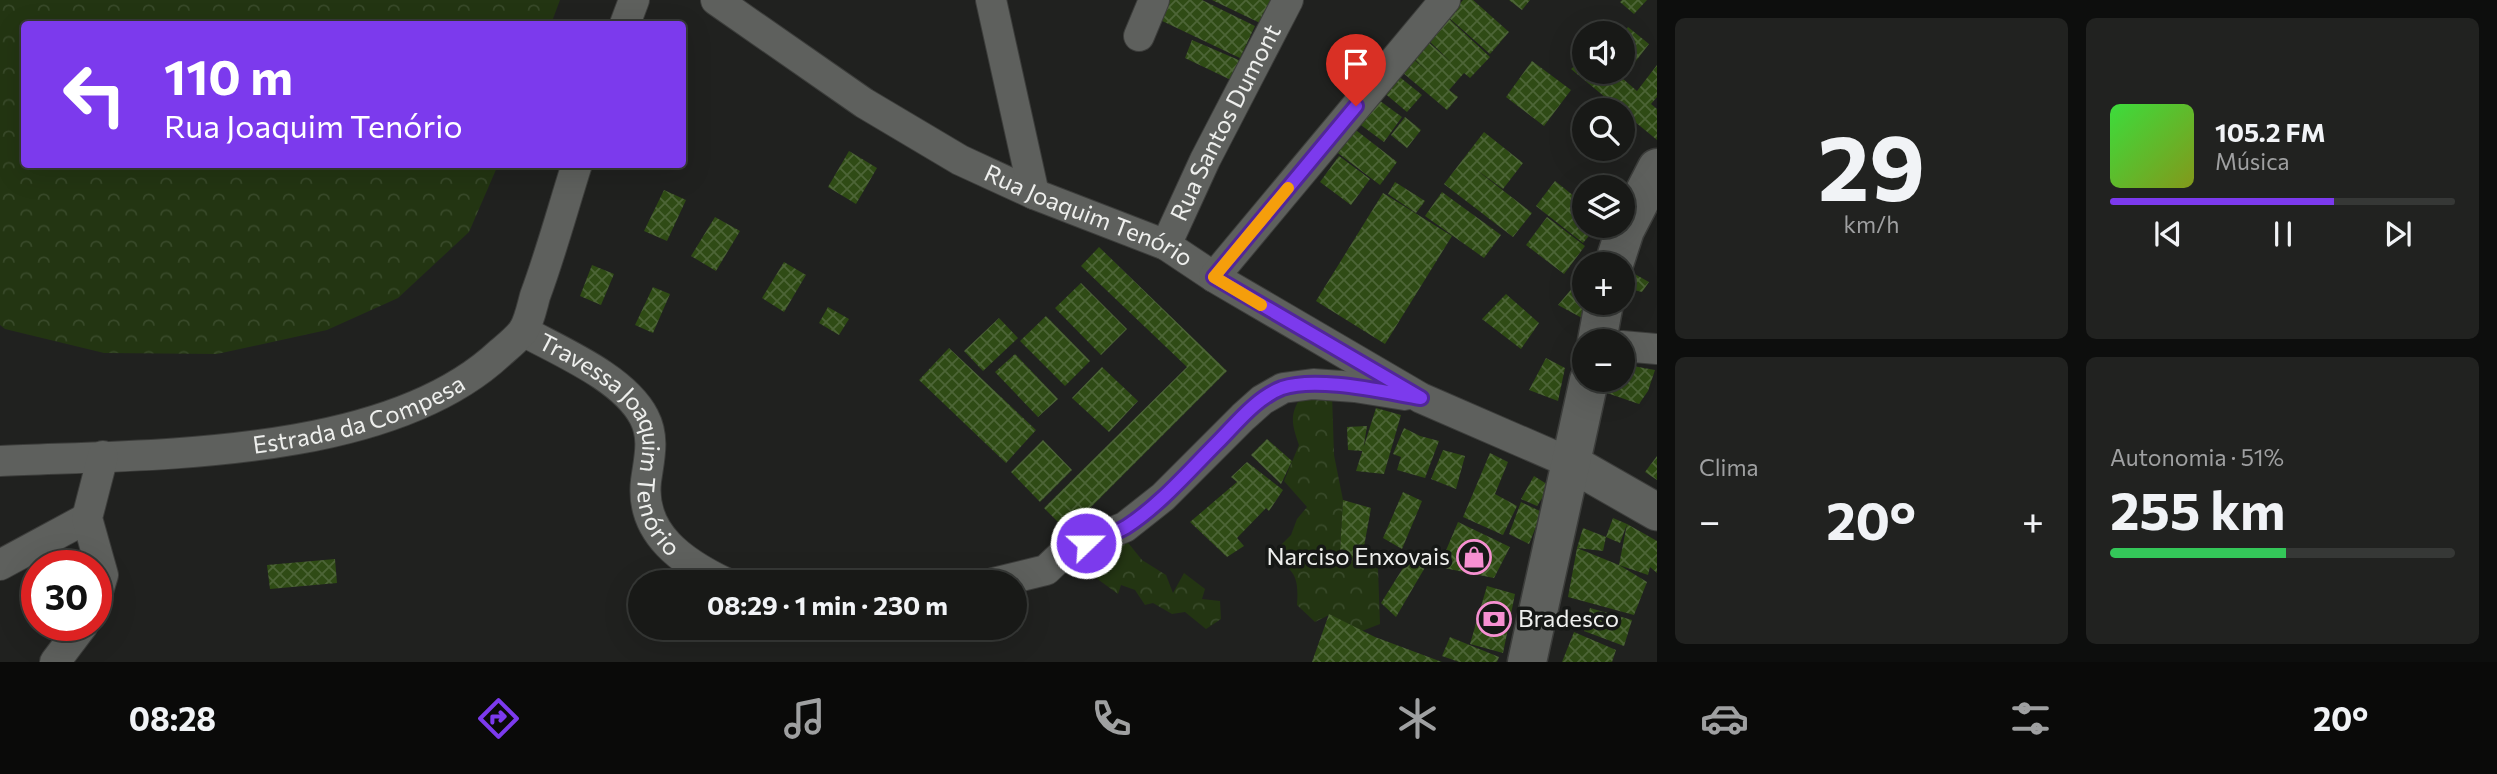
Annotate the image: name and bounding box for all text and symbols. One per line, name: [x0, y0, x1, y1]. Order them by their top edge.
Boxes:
street label: Rua Santos Dumont: [1163, 19, 1286, 225]
map controls: [1572, 21, 1635, 392]
button: sound: [1572, 21, 1635, 84]
pin: [1326, 34, 1386, 106]
text: 110 m: [164, 45, 293, 105]
icon: arrive: [1337, 45, 1375, 83]
icon: left: [49, 49, 140, 140]
button: search: [1572, 98, 1635, 161]
text: Rua Joaquim Tenório: [164, 105, 463, 145]
text: 29: [1818, 108, 1925, 220]
text: 105.2 FM: [2215, 116, 2326, 147]
text: Música: [2215, 147, 2290, 175]
street label: Rua Joaquim Tenório: [980, 157, 1199, 272]
button: layers: [1572, 175, 1635, 238]
text: km/h: [1844, 210, 1899, 238]
icon: previous: [2149, 215, 2187, 253]
icon: pause: [2264, 215, 2302, 253]
icon: next: [2379, 215, 2417, 253]
button: +: [1572, 252, 1635, 315]
street label: Travessa Joaquim Tenório: [535, 326, 687, 561]
button: −: [1572, 329, 1635, 392]
street label: Estrada da Compesa: [251, 368, 469, 459]
text: Autonomia · 51%: [2110, 443, 2284, 471]
text: Clima: [1699, 453, 1759, 481]
text: 255 km: [2110, 477, 2285, 541]
text: 20°: [1826, 487, 1916, 551]
text: −: [1699, 496, 1721, 543]
text: +: [2022, 496, 2044, 543]
position arrow: [1049, 506, 1123, 580]
shop icon: Narciso Enxovais: [1455, 538, 1493, 576]
place label: Narciso Enxovais: [1266, 541, 1450, 570]
speed limit sign: 30: [21, 550, 112, 641]
text: 08:29 · 1 min · 230 m: [707, 589, 948, 620]
bank icon: Bradesco: [1475, 600, 1513, 638]
place label: Bradesco: [1518, 603, 1619, 632]
icon: directions: [474, 694, 523, 743]
icon: music: [780, 694, 829, 743]
icon: phone: [1087, 694, 1136, 743]
icon: climate: [1393, 694, 1442, 743]
icon: car: [1700, 694, 1749, 743]
icon: filters: [2006, 694, 2055, 743]
text: 08:28: [129, 698, 216, 738]
text: 20°: [2313, 698, 2368, 738]

